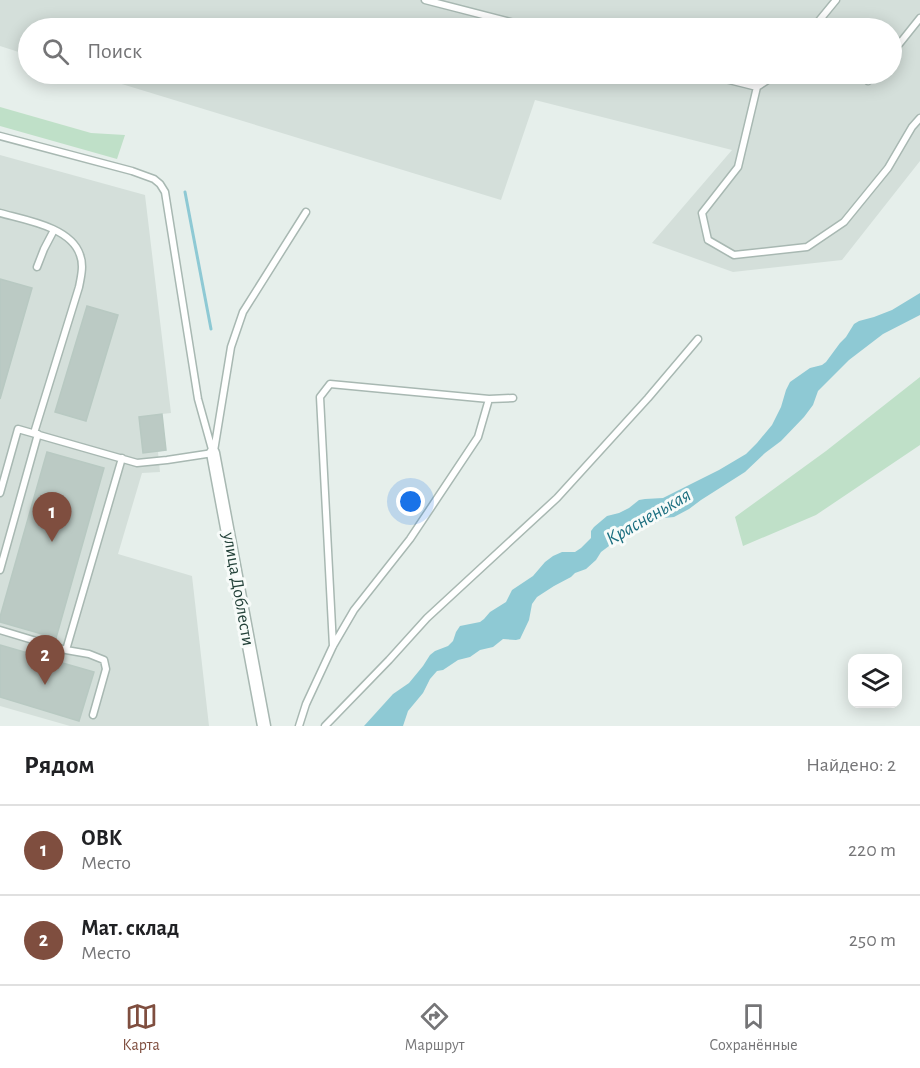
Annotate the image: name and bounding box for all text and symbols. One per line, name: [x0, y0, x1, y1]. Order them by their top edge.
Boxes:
search box: [18, 18, 902, 84]
icon: search: [39, 35, 72, 68]
text: Поиск: [87, 40, 142, 62]
water label: Красненькая: [603, 485, 694, 549]
your location: [396, 487, 425, 516]
pin: 1: [32, 492, 72, 542]
street label: улица Доблести: [219, 530, 258, 647]
pin: 2: [26, 636, 64, 685]
map controls: [848, 654, 902, 708]
button: layers: [848, 654, 902, 708]
text: Рядом: [24, 752, 95, 778]
text: Найдено: 2: [806, 755, 896, 775]
text: ОВК: [81, 827, 122, 849]
text: 1: [40, 840, 47, 860]
text: 220 m: [848, 840, 896, 860]
text: Место: [81, 853, 131, 873]
text: Мат. склад: [81, 917, 179, 939]
text: 2: [39, 930, 48, 950]
text: 250 m: [849, 930, 896, 950]
text: Место: [81, 943, 131, 963]
tab: Карта: [122, 1000, 160, 1055]
tab: Маршрут: [404, 1000, 465, 1055]
tab: Сохранённые: [709, 1000, 798, 1055]

